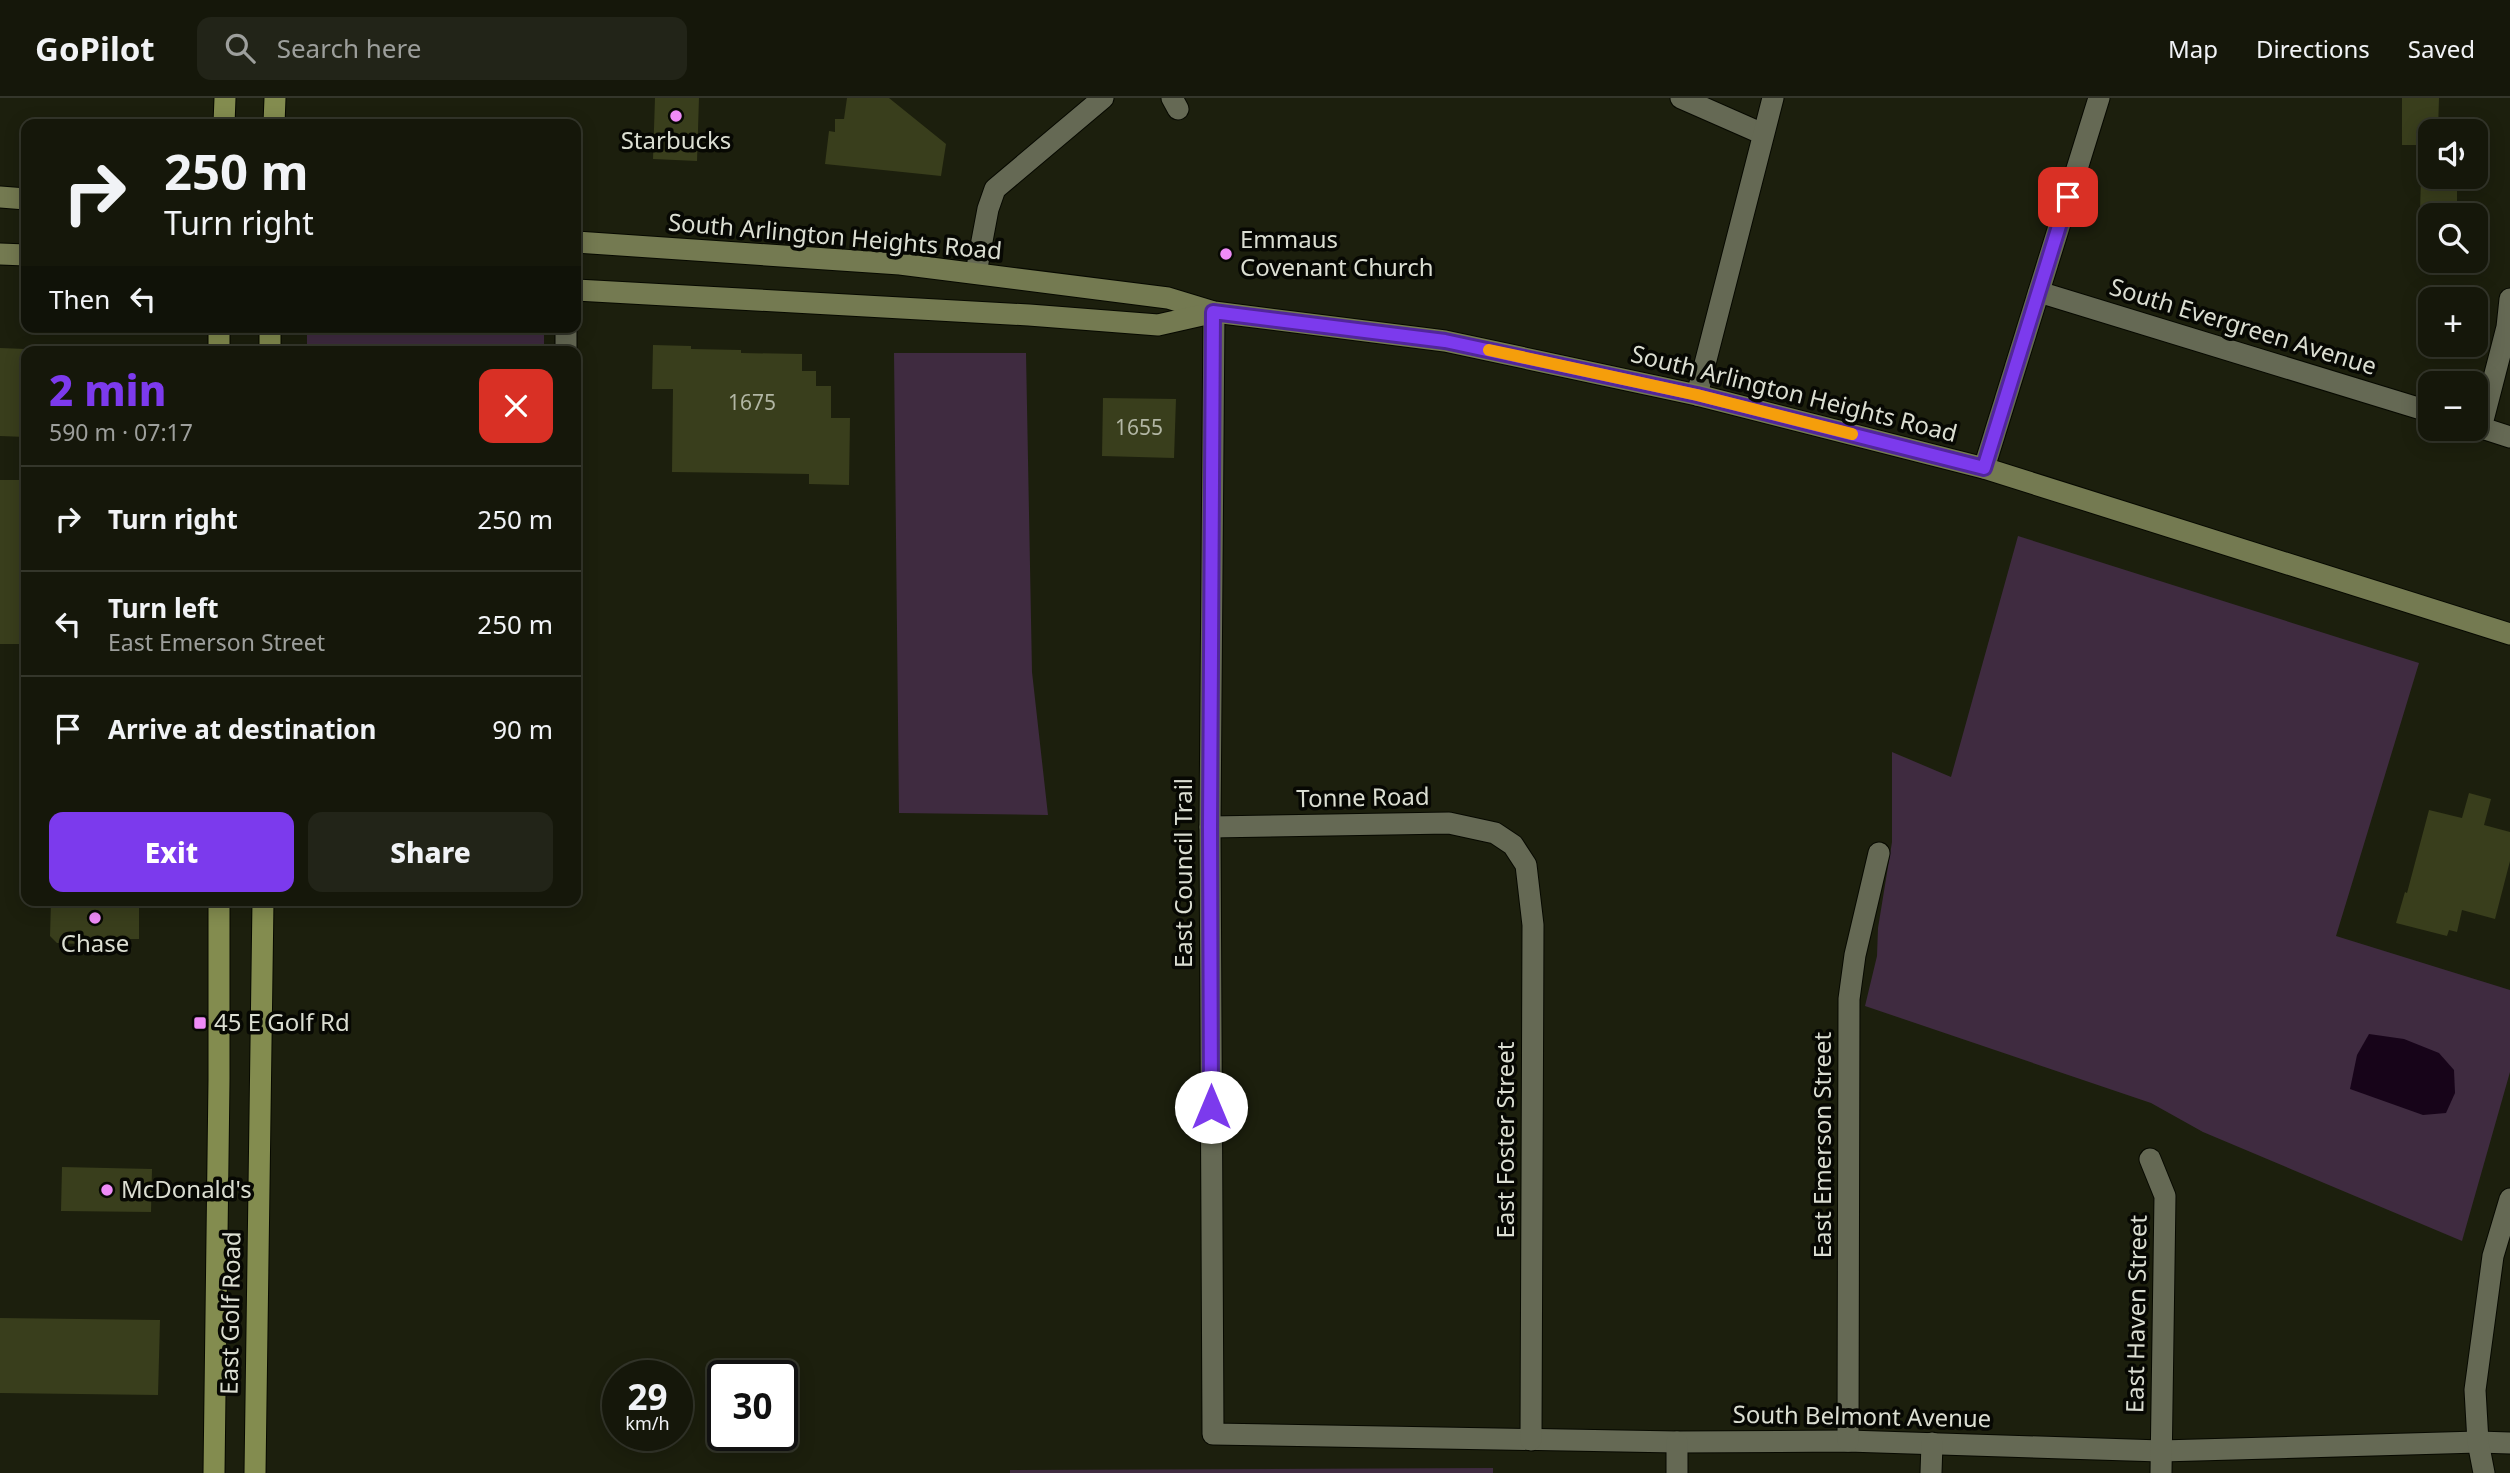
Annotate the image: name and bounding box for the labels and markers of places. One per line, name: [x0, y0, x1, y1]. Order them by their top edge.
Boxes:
marker: Starbucks: [668, 108, 684, 124]
place label: Starbucks: [621, 123, 731, 156]
pin: [2038, 167, 2098, 227]
place label: Emmaus Covenant Church: [1240, 222, 1434, 283]
marker: Emmaus Covenant Church: [1218, 246, 1234, 262]
marker: Chase: [87, 910, 103, 926]
place label: Chase: [61, 926, 129, 959]
place label: 45 E Golf Rd: [214, 1005, 350, 1038]
marker: 45 E Golf Rd: [192, 1015, 208, 1031]
place label: McDonald's: [121, 1172, 252, 1205]
marker: McDonald's: [99, 1182, 115, 1198]

